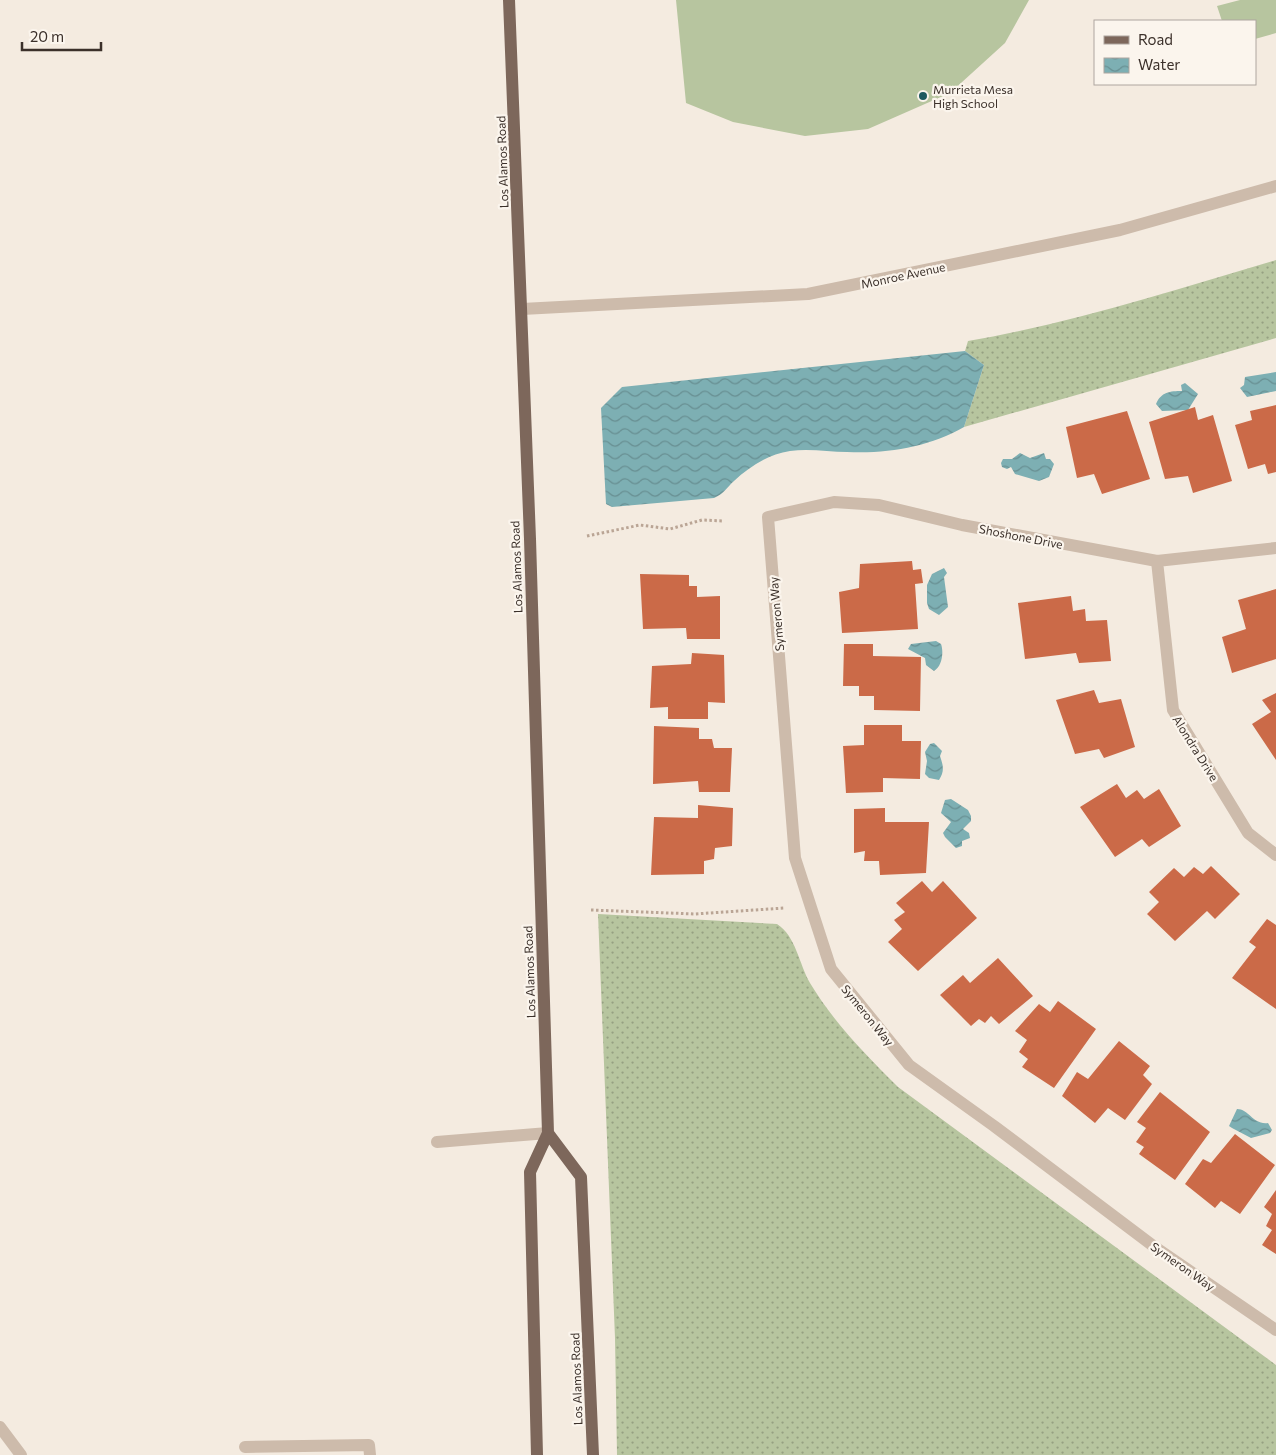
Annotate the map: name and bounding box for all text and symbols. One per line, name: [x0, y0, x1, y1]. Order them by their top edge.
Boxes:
scale bar: [22, 20, 101, 52]
legend: [1094, 20, 1256, 85]
text: 20 m: [30, 27, 64, 45]
text: Road: [1138, 30, 1173, 48]
text: Water: [1138, 55, 1180, 73]
place label: Murrieta Mesa High School: [933, 82, 1013, 110]
marker: Murrieta Mesa High School: [917, 90, 929, 102]
street label: Los Alamos Road: [493, 115, 511, 209]
street label: Monroe Avenue: [860, 259, 946, 291]
street label: Los Alamos Road: [507, 520, 525, 614]
street label: Shoshone Drive: [978, 521, 1064, 551]
street label: Symeron Way: [766, 576, 786, 652]
street label: Alondra Drive: [1170, 713, 1222, 783]
street label: Los Alamos Road: [520, 925, 538, 1019]
street label: Symeron Way: [839, 982, 897, 1048]
street label: Symeron Way: [1148, 1239, 1218, 1293]
street label: Los Alamos Road: [567, 1332, 585, 1426]

